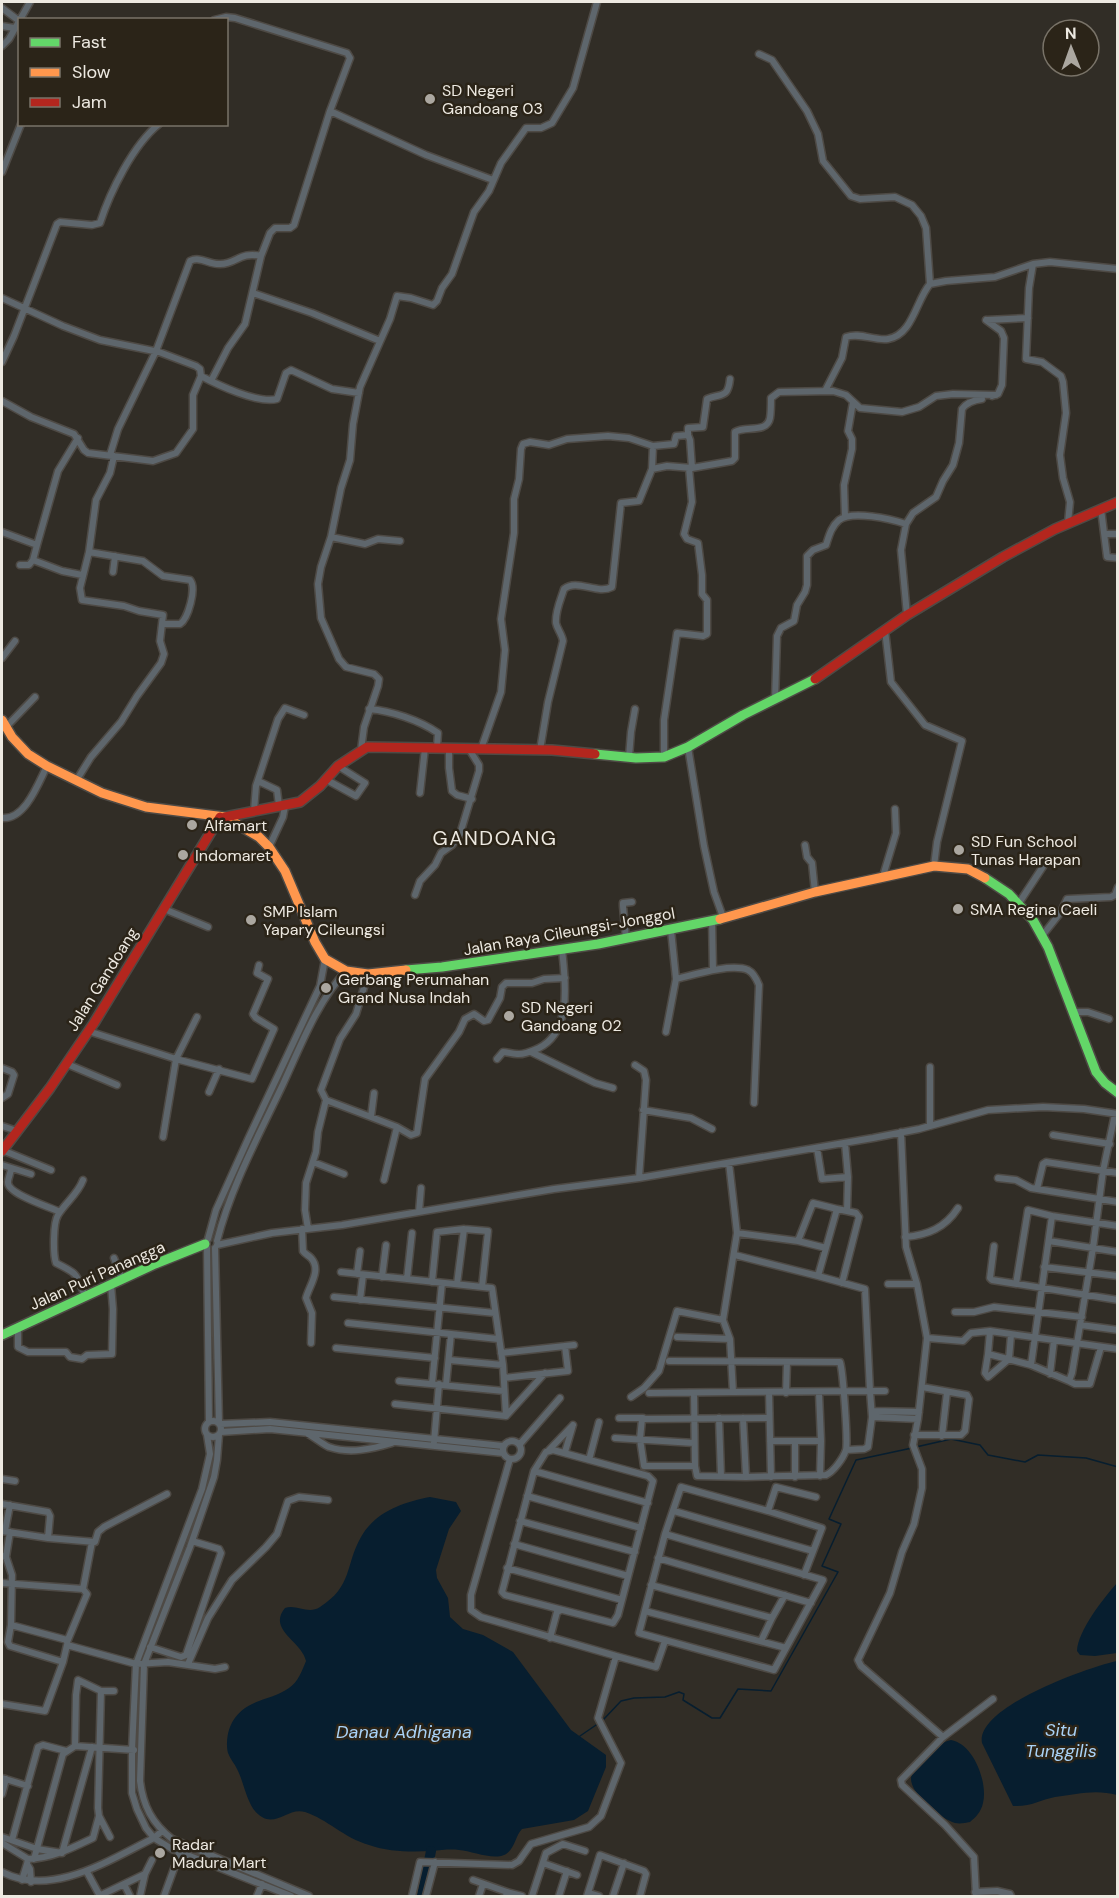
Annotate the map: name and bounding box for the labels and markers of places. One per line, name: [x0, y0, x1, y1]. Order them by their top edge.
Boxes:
place label: SD Negeri Gandoang 03: [442, 80, 543, 119]
marker: SD Negeri Gandoang 03: [423, 92, 437, 106]
place label: Alfamart: [204, 815, 267, 836]
marker: Alfamart: [185, 818, 199, 832]
place label: SD Fun School Tunas Harapan: [971, 831, 1081, 870]
marker: SD Fun School Tunas Harapan: [952, 843, 966, 857]
place label: Indomaret: [195, 845, 271, 866]
marker: Indomaret: [176, 848, 190, 862]
place label: SMA Regina Caeli: [970, 899, 1097, 920]
place label: SMP Islam Yapary Cileungsi: [263, 901, 385, 940]
marker: SMA Regina Caeli: [951, 902, 965, 916]
marker: SMP Islam Yapary Cileungsi: [244, 913, 258, 927]
place label: Gerbang Perumahan Grand Nusa Indah: [338, 969, 489, 1008]
marker: Gerbang Perumahan Grand Nusa Indah: [319, 981, 333, 995]
place label: SD Negeri Gandoang 02: [521, 997, 622, 1036]
marker: SD Negeri Gandoang 02: [502, 1009, 516, 1023]
place label: Radar Madura Mart: [172, 1834, 267, 1873]
marker: Radar Madura Mart: [153, 1846, 167, 1860]

